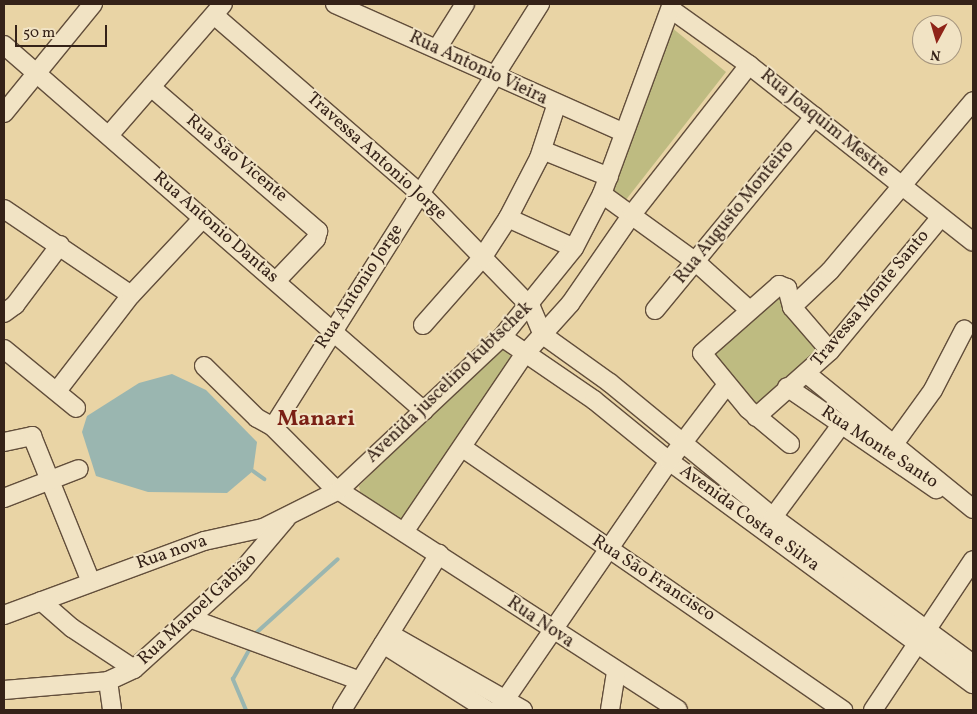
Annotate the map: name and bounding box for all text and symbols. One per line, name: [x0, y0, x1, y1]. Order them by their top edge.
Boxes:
scale bar: [18, 15, 110, 47]
north arrow: [912, 15, 962, 65]
text: 50 m: [23, 23, 55, 44]
street label: Rua Antonio Vieira: [405, 27, 551, 111]
text: N: [929, 44, 942, 64]
street label: Rua Joaquim Mestre: [755, 65, 893, 183]
street label: Travessa Antonio Jorge: [302, 88, 450, 226]
street label: Rua São Vicente: [181, 110, 291, 208]
street label: Rua Augusto Monteiro: [671, 137, 799, 289]
street label: Rua Antonio Dantas: [148, 168, 282, 288]
street label: Rua Antonio Jorge: [312, 221, 408, 353]
street label: Travessa Monte Santo: [807, 226, 935, 372]
street label: Avenida juscelino kubtschek: [362, 298, 538, 468]
street label: Rua Monte Santo: [816, 402, 942, 494]
district label: Manari: [277, 407, 355, 433]
street label: Avenida Costa e Silva: [675, 461, 823, 577]
street label: Rua nova: [134, 531, 210, 575]
street label: Rua São Francisco: [587, 531, 719, 627]
street label: Rua Manoel Gabião: [134, 549, 262, 671]
street label: Rua Nova: [502, 593, 578, 653]

